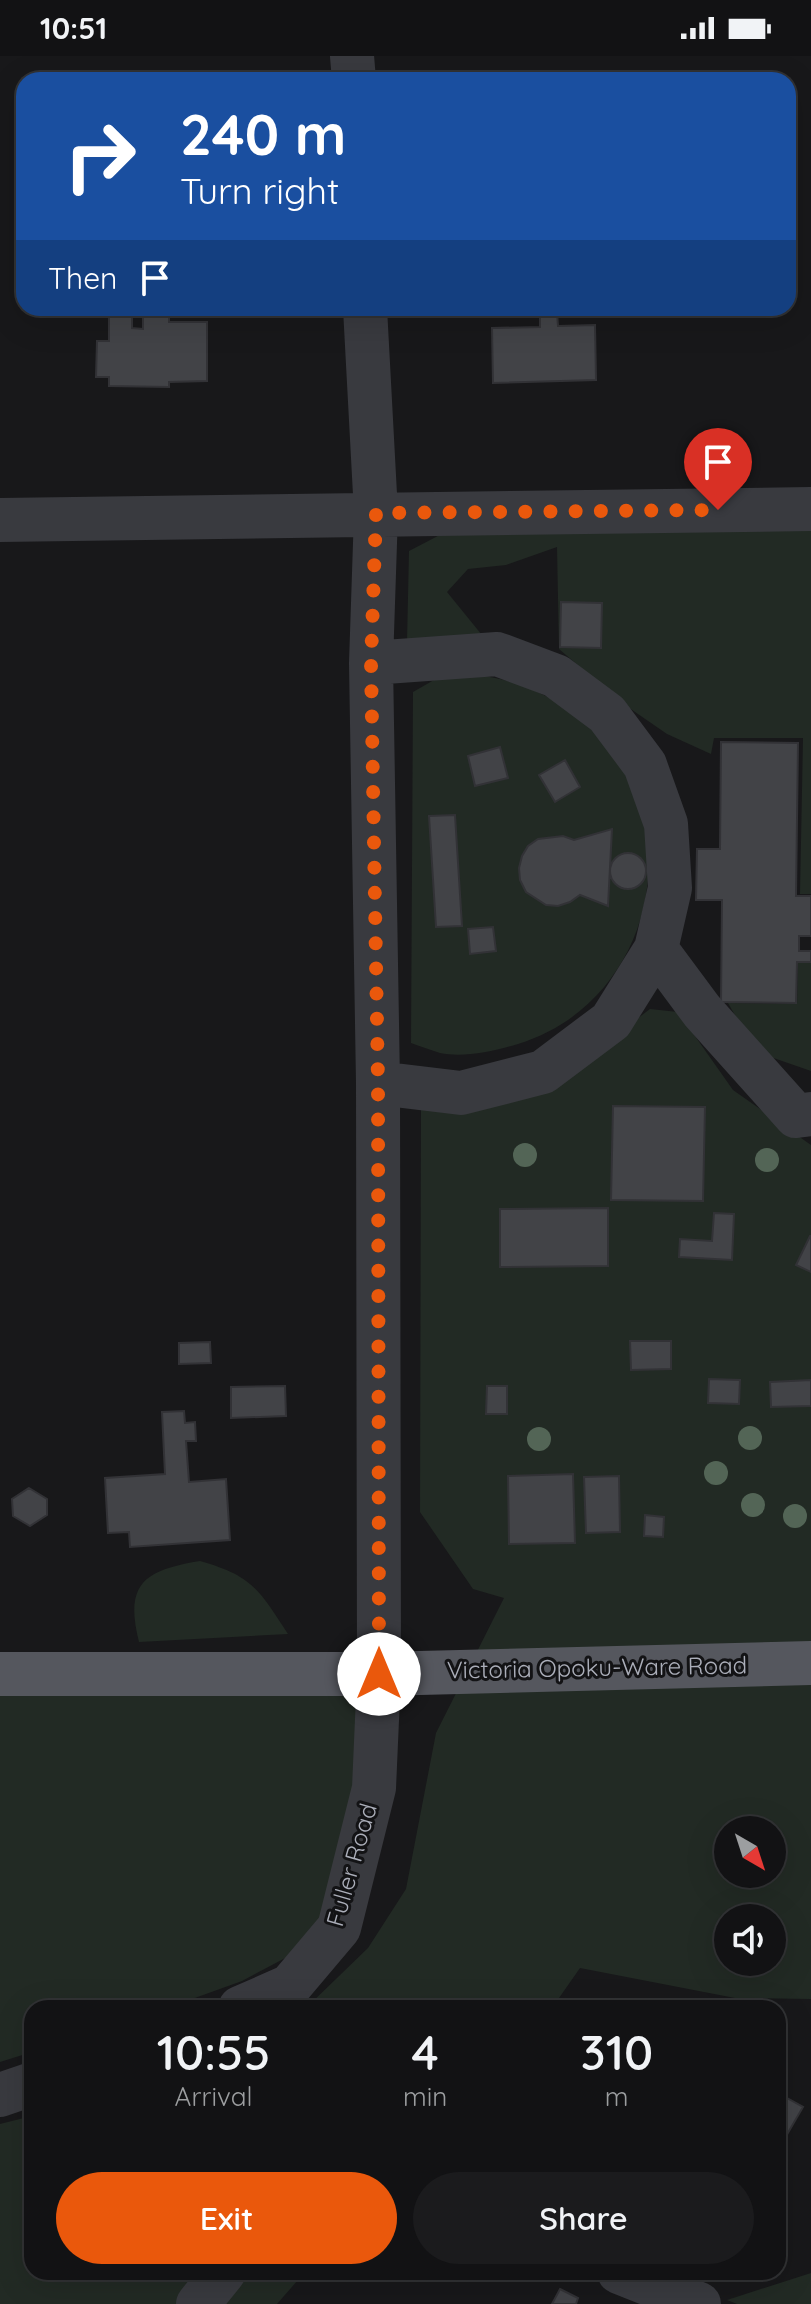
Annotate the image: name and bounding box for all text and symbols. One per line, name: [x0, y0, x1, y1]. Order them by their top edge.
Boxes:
text: 10:51: [40, 9, 107, 47]
text: 240 m: [180, 99, 347, 169]
icon: right: [48, 104, 152, 208]
text: Turn right: [180, 168, 339, 213]
icon: arrive: [133, 256, 177, 300]
text: Then: [48, 259, 117, 297]
pin: [684, 428, 752, 510]
icon: arrive: [696, 440, 740, 484]
position arrow: [337, 1632, 421, 1716]
street label: Victoria Opoku-Ware Road: [446, 1649, 748, 1685]
street label: Fuller Road: [319, 1800, 383, 1930]
north arrow: [714, 1816, 786, 1888]
map controls: [714, 1816, 786, 1976]
button: sound: [714, 1904, 786, 1976]
text: 10:55: [157, 2022, 270, 2082]
text: 4: [412, 2022, 439, 2082]
text: 310: [580, 2022, 653, 2082]
text: Arrival: [175, 2080, 252, 2113]
text: min: [403, 2080, 447, 2113]
text: m: [605, 2080, 629, 2113]
button: Exit: [56, 2172, 397, 2264]
button: Share: [413, 2172, 754, 2264]

